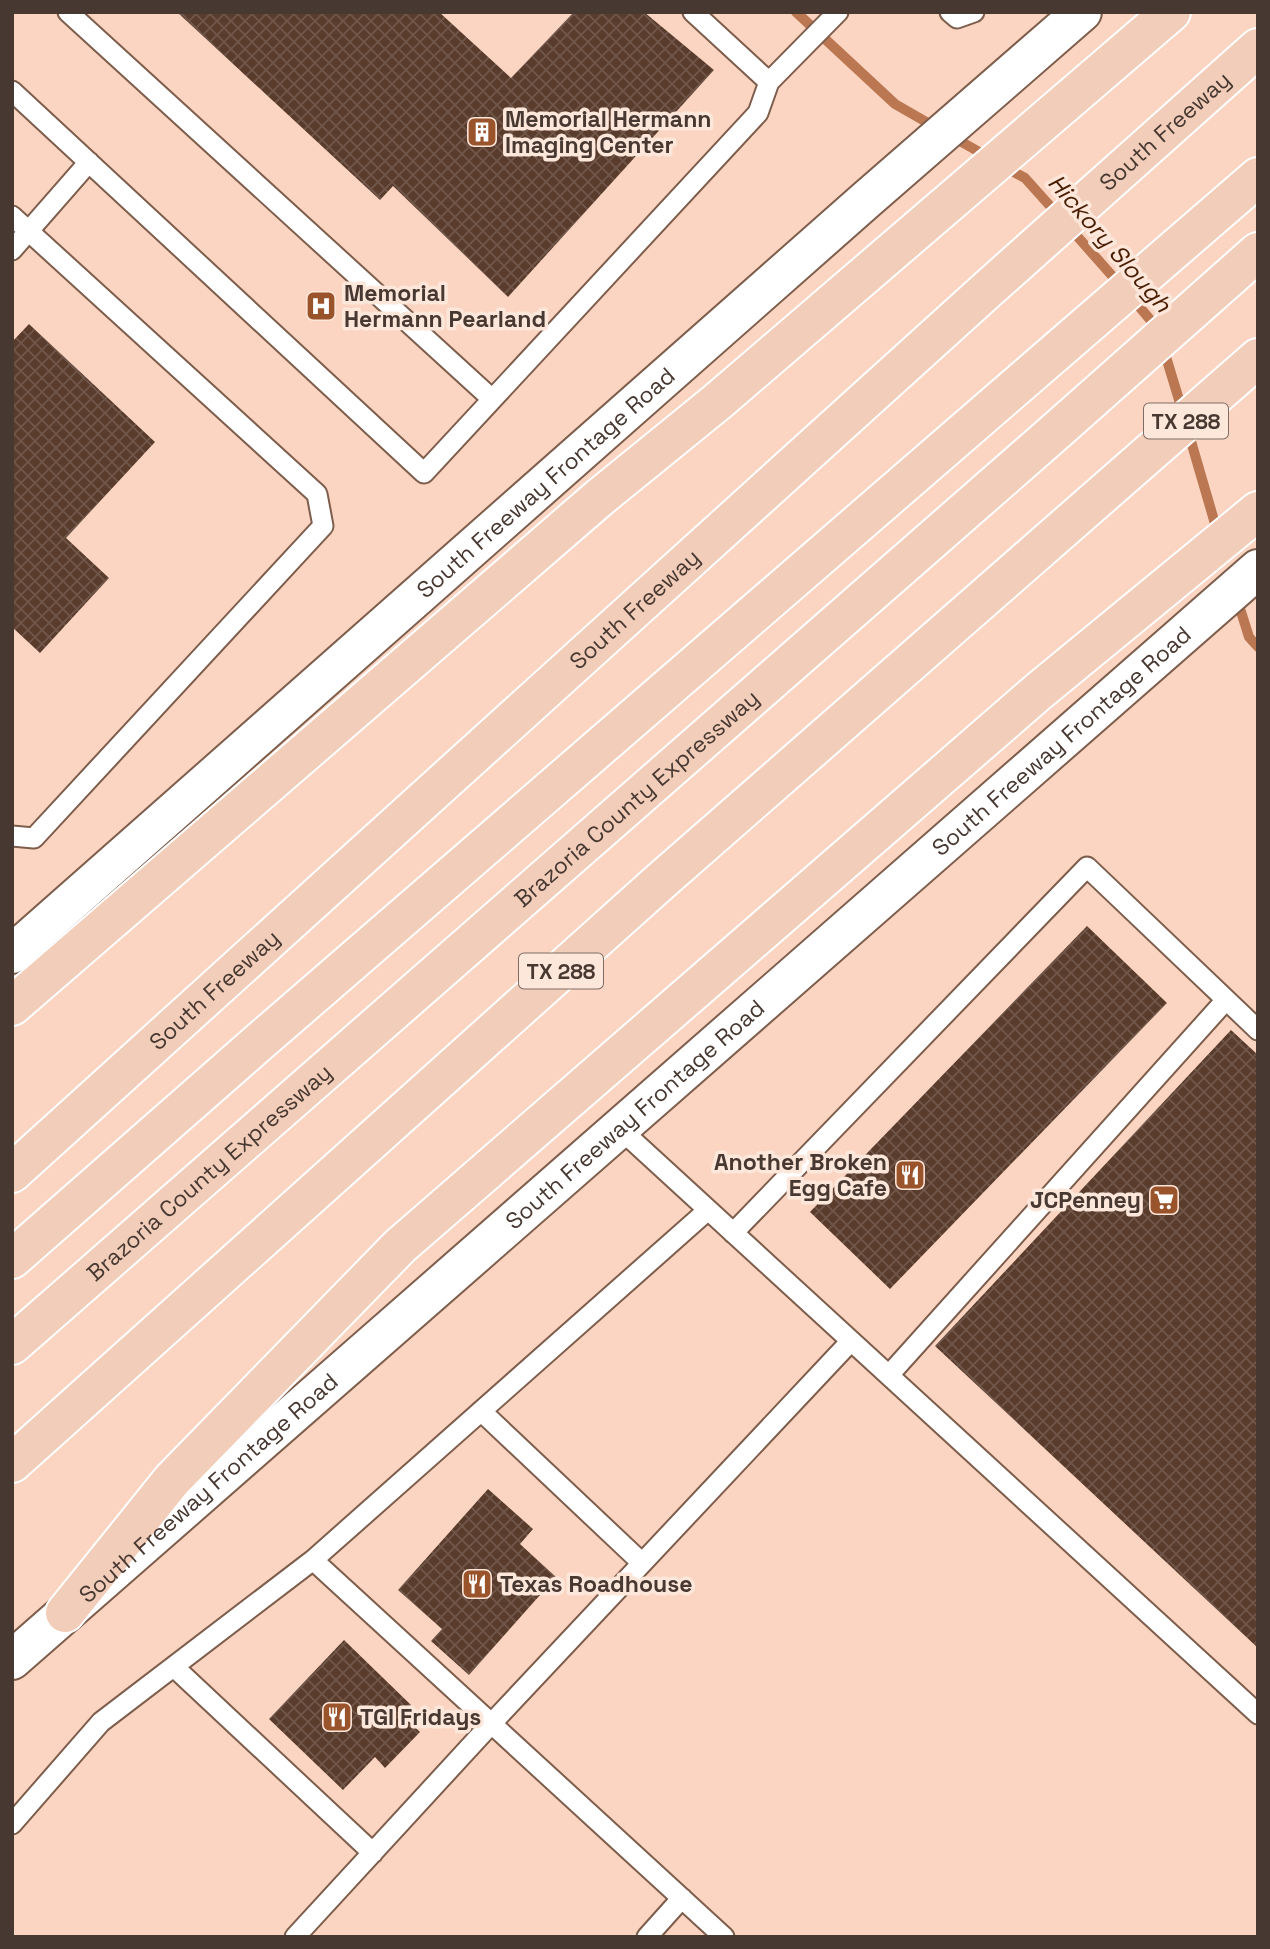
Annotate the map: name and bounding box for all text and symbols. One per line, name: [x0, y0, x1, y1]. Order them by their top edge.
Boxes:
street label: South Freeway: [1093, 65, 1237, 198]
place label: Memorial Hermann Imaging Center: [505, 104, 712, 160]
building icon: Memorial Hermann Imaging Center: [465, 115, 499, 149]
water label: Hickory Slough: [1041, 167, 1179, 319]
place label: Memorial Hermann Pearland: [344, 278, 546, 334]
hospital icon: Memorial Hermann Pearland: [304, 289, 338, 323]
street label: South Freeway Frontage Road: [410, 361, 681, 605]
road number: TX 288: [1144, 404, 1228, 438]
street label: South Freeway: [563, 542, 706, 676]
street label: South Freeway Frontage Road: [926, 619, 1197, 863]
street label: Brazoria County Expressway: [508, 683, 765, 914]
street label: South Freeway: [143, 923, 286, 1057]
road number: TX 288: [519, 954, 603, 988]
street label: South Freeway Frontage Road: [499, 993, 771, 1236]
street label: Brazoria County Expressway: [80, 1057, 338, 1288]
place label: Another Broken Egg Cafe: [714, 1147, 887, 1203]
restaurant icon: Another Broken Egg Cafe: [893, 1158, 927, 1192]
supermarket icon: JCPenney: [1147, 1183, 1181, 1217]
place label: JCPenney: [1030, 1185, 1141, 1215]
street label: South Freeway Frontage Road: [73, 1366, 344, 1610]
restaurant icon: Texas Roadhouse: [460, 1567, 494, 1601]
place label: Texas Roadhouse: [500, 1569, 693, 1599]
restaurant icon: TGI Fridays: [320, 1700, 354, 1734]
place label: TGI Fridays: [360, 1702, 481, 1732]

